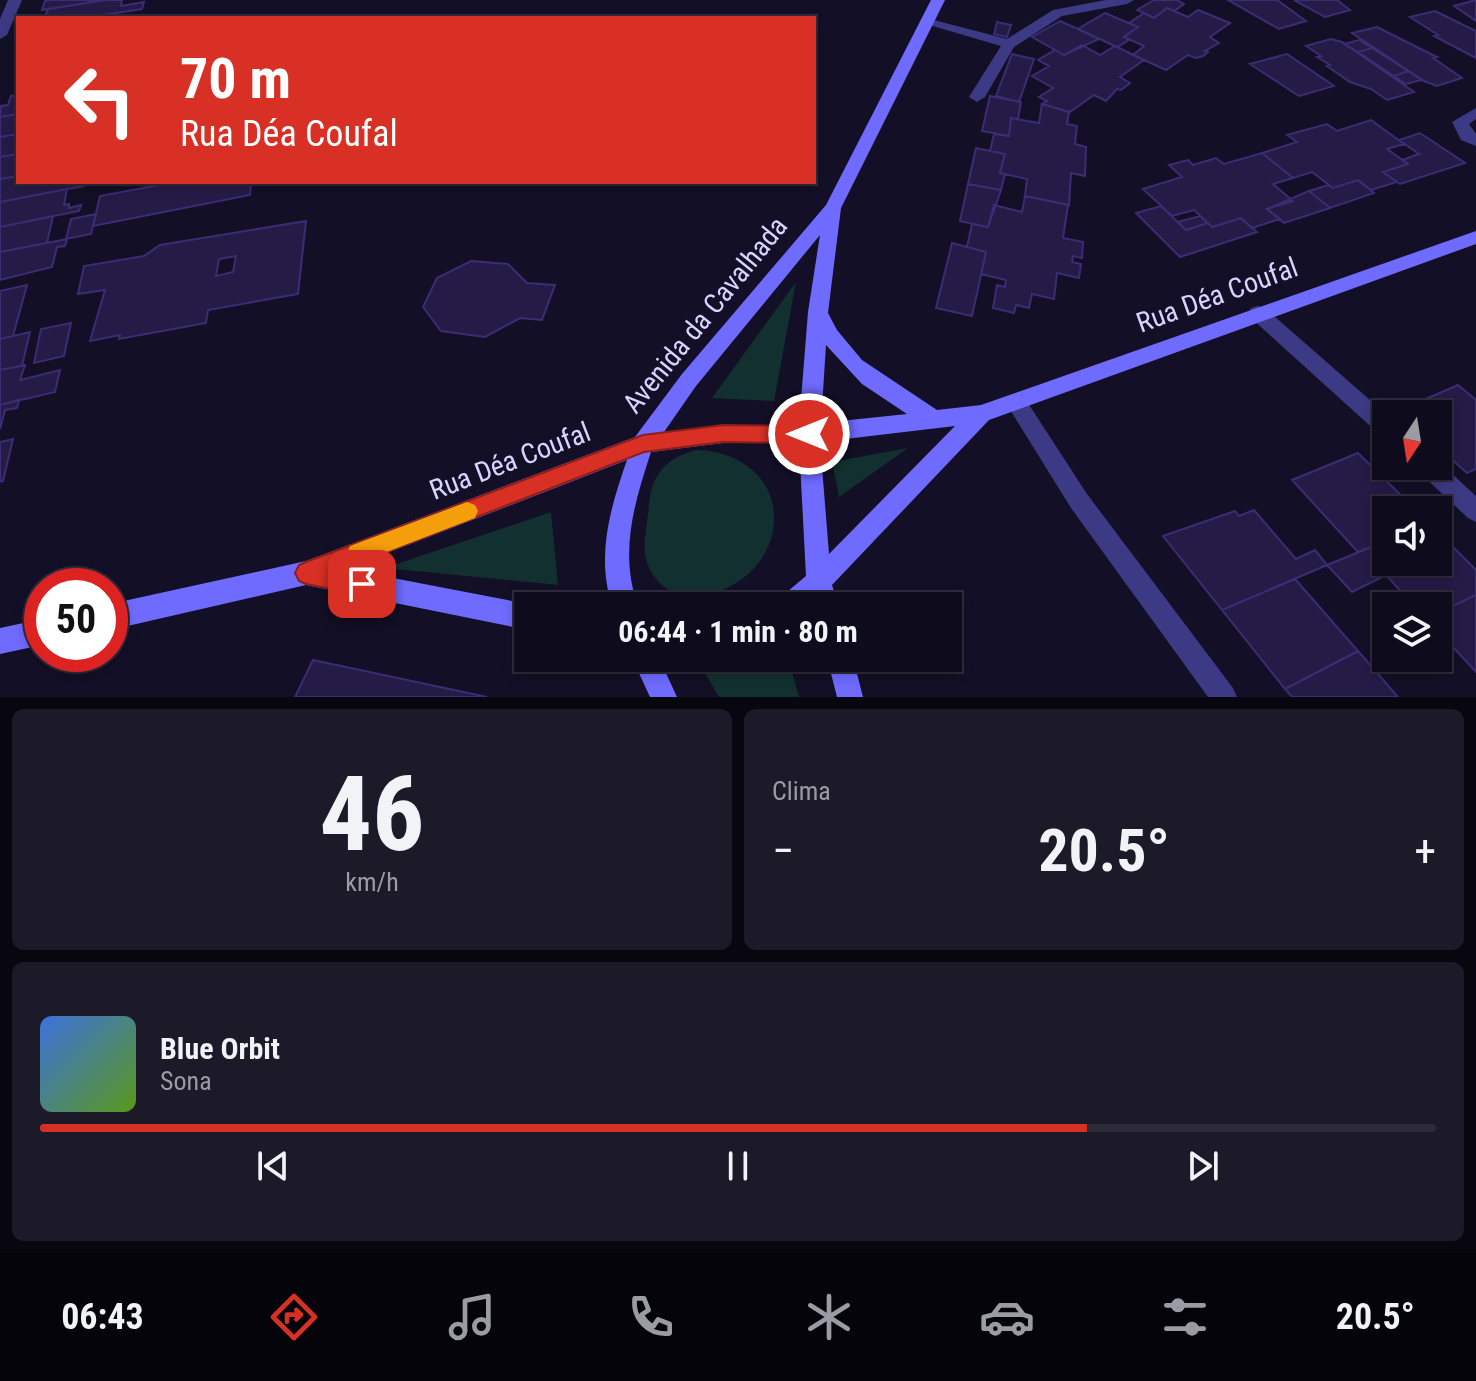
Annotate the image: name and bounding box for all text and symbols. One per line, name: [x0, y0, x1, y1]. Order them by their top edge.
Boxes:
text: 70 m: [180, 46, 291, 112]
icon: left: [48, 48, 152, 152]
text: Rua Déa Coufal: [180, 113, 398, 155]
street label: Avenida da Cavalhada: [616, 210, 794, 420]
street label: Rua Déa Coufal: [1132, 251, 1302, 339]
position arrow: [767, 392, 851, 476]
north arrow: [1372, 400, 1452, 480]
map controls: [1372, 400, 1452, 672]
street label: Rua Déa Coufal: [425, 415, 595, 507]
button: sound: [1372, 496, 1452, 576]
pin: [328, 550, 396, 618]
icon: arrive: [340, 562, 384, 606]
speed limit sign: 50: [24, 568, 128, 672]
button: layers: [1372, 592, 1452, 672]
text: 06:44 · 1 min · 80 m: [618, 614, 858, 649]
text: 46: [319, 754, 425, 875]
text: Clima: [772, 776, 831, 806]
text: 20.5°: [1038, 815, 1170, 886]
text: −: [772, 825, 794, 877]
text: +: [1414, 825, 1436, 877]
text: km/h: [345, 867, 399, 897]
text: Blue Orbit: [160, 1031, 280, 1066]
text: Sona: [160, 1066, 212, 1096]
icon: previous: [251, 1144, 295, 1188]
icon: pause: [716, 1144, 760, 1188]
icon: next: [1181, 1144, 1225, 1188]
icon: directions: [266, 1289, 322, 1345]
icon: music: [444, 1289, 500, 1345]
icon: phone: [623, 1289, 679, 1345]
icon: climate: [801, 1289, 857, 1345]
icon: car: [979, 1289, 1035, 1345]
icon: filters: [1157, 1289, 1213, 1345]
text: 06:43: [61, 1296, 144, 1338]
text: 20.5°: [1336, 1296, 1415, 1338]

